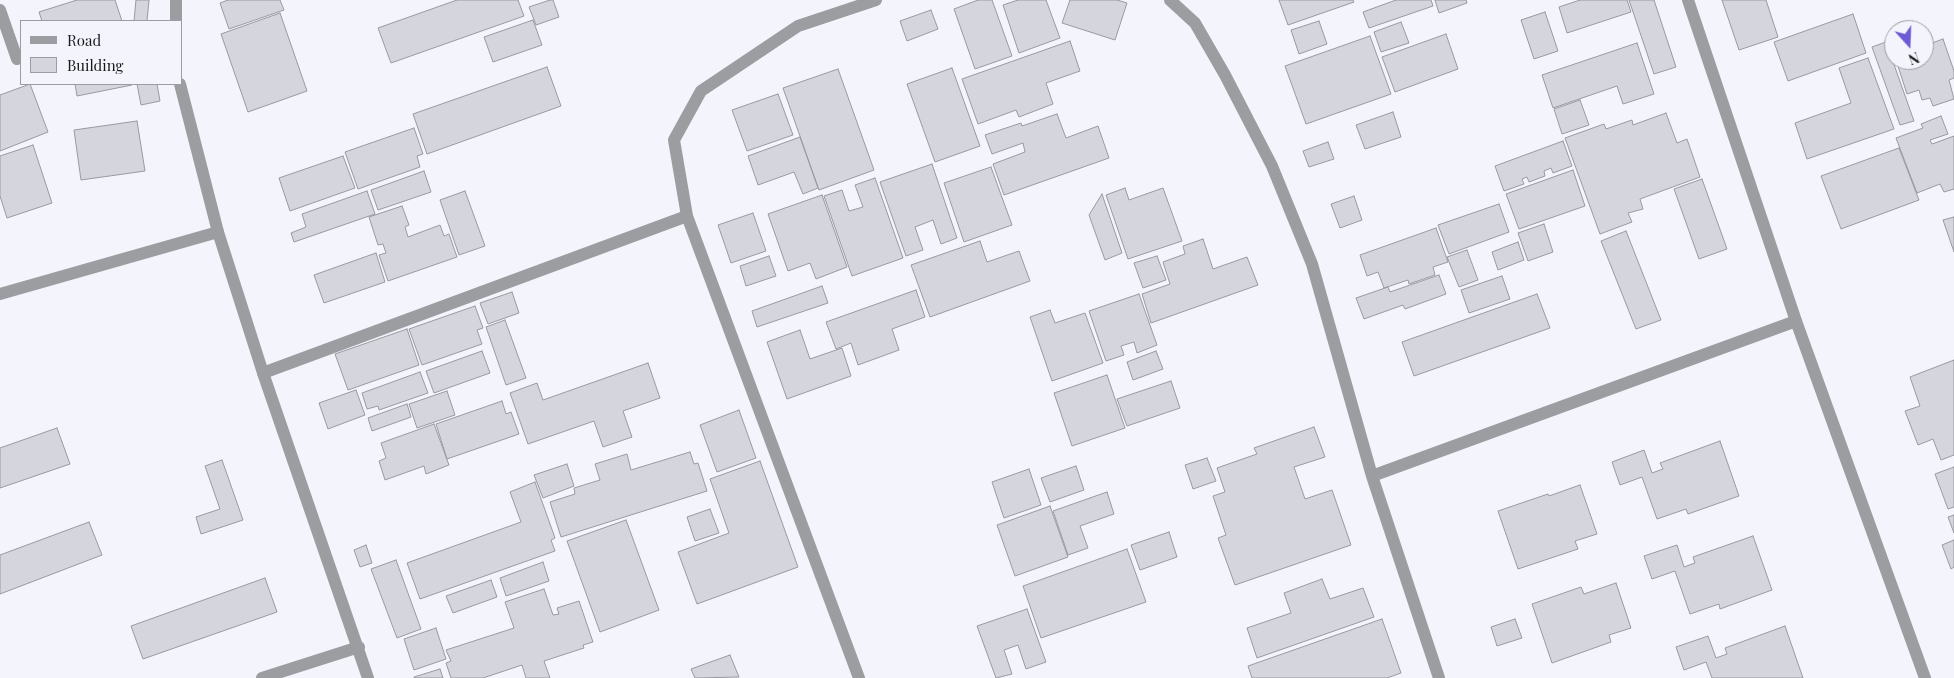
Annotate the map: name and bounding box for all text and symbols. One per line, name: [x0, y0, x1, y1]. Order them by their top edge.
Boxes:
legend: [20, 20, 182, 85]
north arrow: [1884, 20, 1934, 70]
text: Road: [67, 30, 101, 50]
text: N: [1906, 48, 1922, 69]
text: Building: [67, 55, 123, 75]

